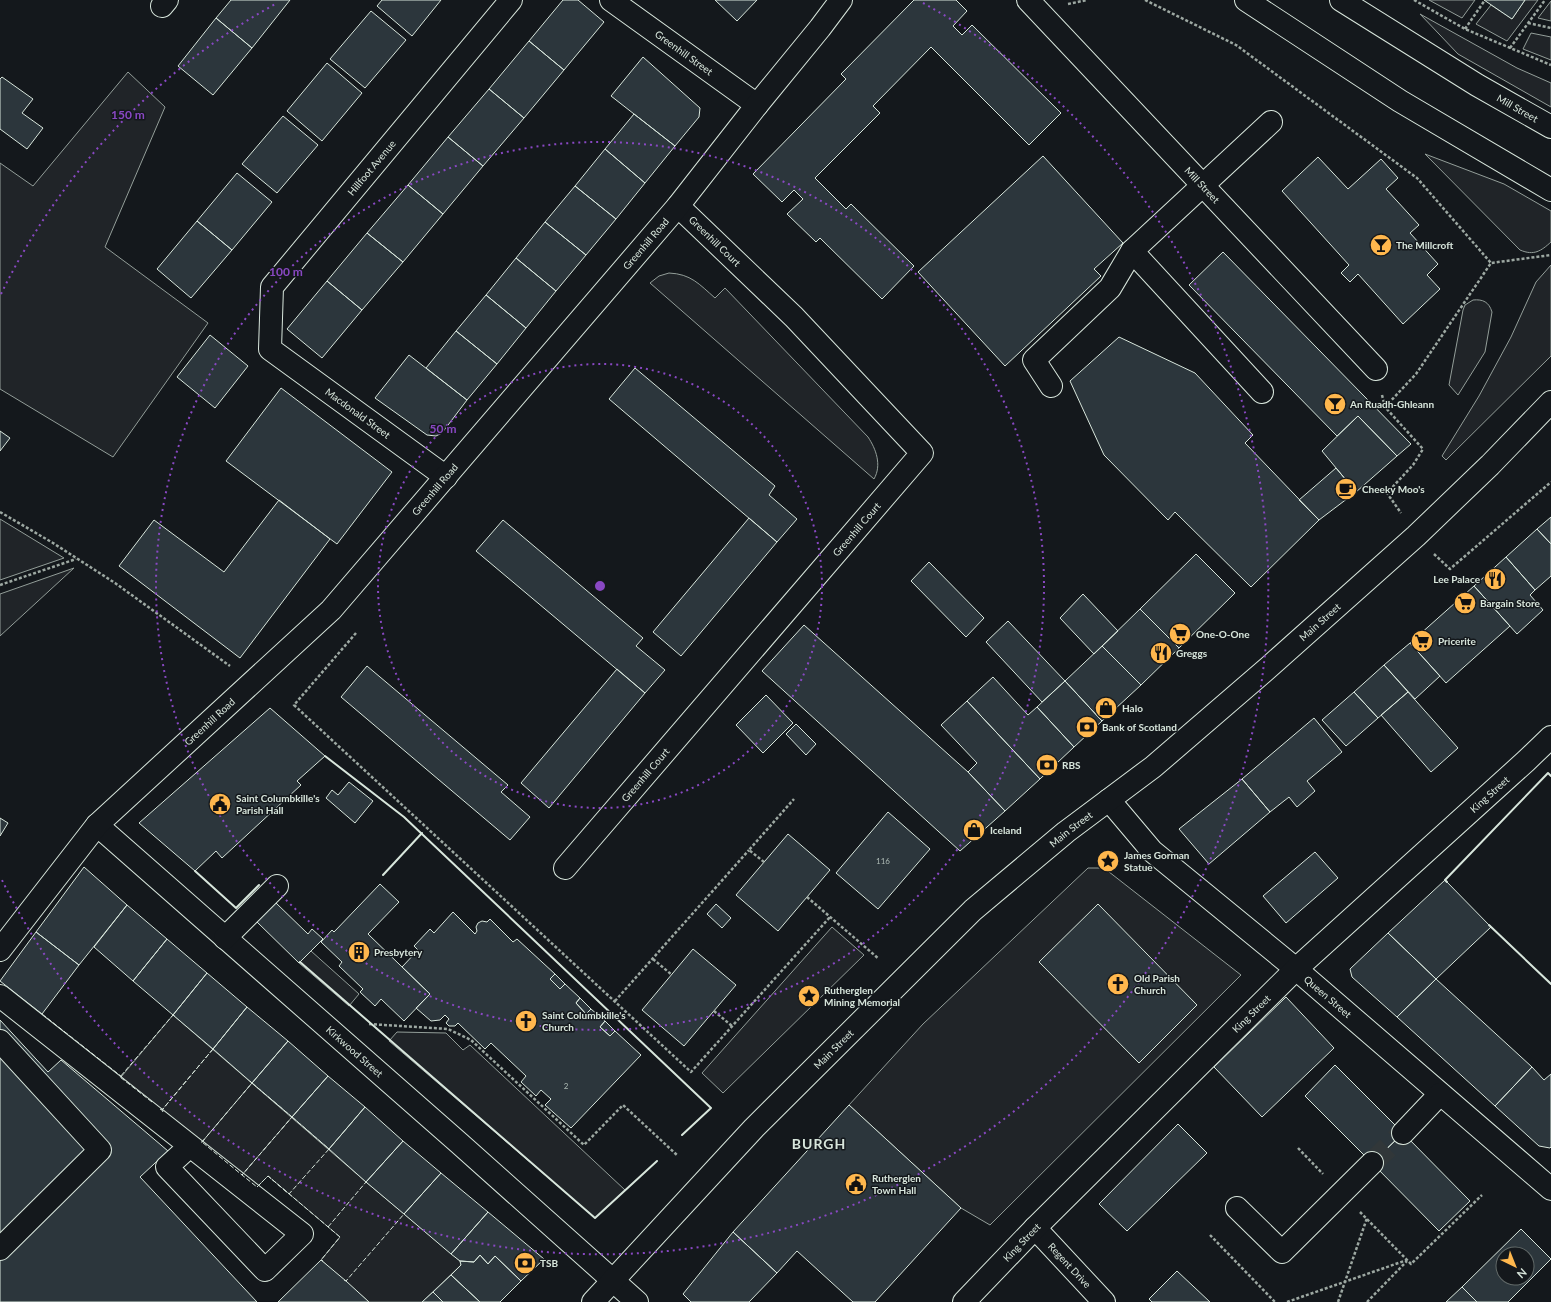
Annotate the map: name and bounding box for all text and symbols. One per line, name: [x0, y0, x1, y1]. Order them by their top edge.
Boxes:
street label: Greenhill Street: [653, 28, 716, 78]
street label: Mill Street: [1495, 92, 1541, 125]
text: 150 m: [111, 107, 145, 122]
street label: Hillfoot Avenue: [345, 138, 398, 198]
street label: Mill Street: [1182, 164, 1222, 206]
street label: Greenhill Court: [687, 213, 744, 269]
street label: Greenhill Road: [620, 215, 671, 272]
bar icon: The Millcroft: [1368, 232, 1394, 258]
place label: The Millcroft: [1396, 239, 1454, 251]
text: 100 m: [269, 264, 303, 279]
street label: Macdonald Street: [323, 385, 393, 441]
bar icon: An Ruadh-Ghleann: [1322, 391, 1348, 417]
place label: An Ruadh-Ghleann: [1349, 398, 1434, 410]
text: 50 m: [430, 421, 456, 436]
street label: Greenhill Road: [409, 461, 460, 518]
cafe icon: Cheeky Moo's: [1333, 476, 1359, 502]
place label: Cheeky Moo's: [1362, 483, 1425, 495]
street label: Greenhill Court: [830, 499, 883, 559]
restaurant icon: Lee Palace: [1482, 566, 1508, 592]
place label: Lee Palace: [1433, 573, 1481, 585]
centre of rings: [593, 579, 607, 593]
supermarket icon: Bargain Store: [1452, 590, 1478, 616]
place label: Bargain Store: [1480, 597, 1540, 609]
street label: Main Street: [1297, 600, 1343, 643]
supermarket icon: One-O-One: [1167, 621, 1193, 647]
place label: One-O-One: [1196, 628, 1250, 640]
supermarket icon: Pricerite: [1409, 628, 1435, 654]
place label: Pricerite: [1438, 635, 1476, 647]
restaurant icon: Greggs: [1148, 640, 1174, 666]
place label: Greggs: [1176, 647, 1208, 659]
street label: Greenhill Road: [182, 695, 237, 748]
shop icon: Halo: [1093, 695, 1119, 721]
place label: Halo: [1122, 702, 1143, 714]
bank icon: Bank of Scotland: [1074, 714, 1100, 740]
place label: Bank of Scotland: [1102, 721, 1177, 733]
street label: Greenhill Court: [619, 745, 672, 804]
bank icon: RBS: [1034, 752, 1060, 778]
place label: RBS: [1062, 759, 1081, 771]
street label: King Street: [1467, 773, 1512, 815]
public building icon: Saint Columbkille's Parish Hall: [207, 791, 233, 817]
place label: Saint Columbkille's Parish Hall: [236, 792, 320, 816]
street label: Main Street: [1047, 808, 1095, 849]
shop icon: Iceland: [961, 817, 987, 843]
place label: Iceland: [990, 824, 1022, 836]
place icon: James Gorman Statue: [1095, 848, 1121, 874]
place label: James Gorman Statue: [1124, 849, 1190, 873]
house number: 116: [876, 856, 890, 866]
building icon: Presbytery: [346, 939, 372, 965]
place label: Presbytery: [374, 946, 423, 958]
church icon: Old Parish Church: [1105, 971, 1131, 997]
place label: Old Parish Church: [1134, 972, 1180, 996]
street label: Queen Street: [1302, 973, 1354, 1020]
place icon: Rutherglen Mining Memorial: [796, 983, 822, 1009]
place label: Rutherglen Mining Memorial: [824, 984, 900, 1008]
street label: King Street: [1230, 992, 1273, 1035]
church icon: Saint Columbkille's Church: [513, 1008, 539, 1034]
place label: Saint Columbkille's Church: [542, 1009, 626, 1033]
street label: Kirkwood Street: [324, 1023, 386, 1080]
street label: Main Street: [811, 1026, 856, 1071]
house number: 2: [564, 1081, 569, 1091]
district label: BURGH: [792, 1135, 846, 1152]
public building icon: Rutherglen Town Hall: [843, 1171, 869, 1197]
place label: Rutherglen Town Hall: [872, 1172, 921, 1196]
street label: King Street: [1000, 1220, 1043, 1264]
street label: Regent Drive: [1046, 1240, 1094, 1290]
north arrow: [1495, 1246, 1535, 1286]
bank icon: TSB: [512, 1250, 538, 1276]
place label: TSB: [540, 1257, 558, 1269]
text: N: [1515, 1266, 1530, 1281]

